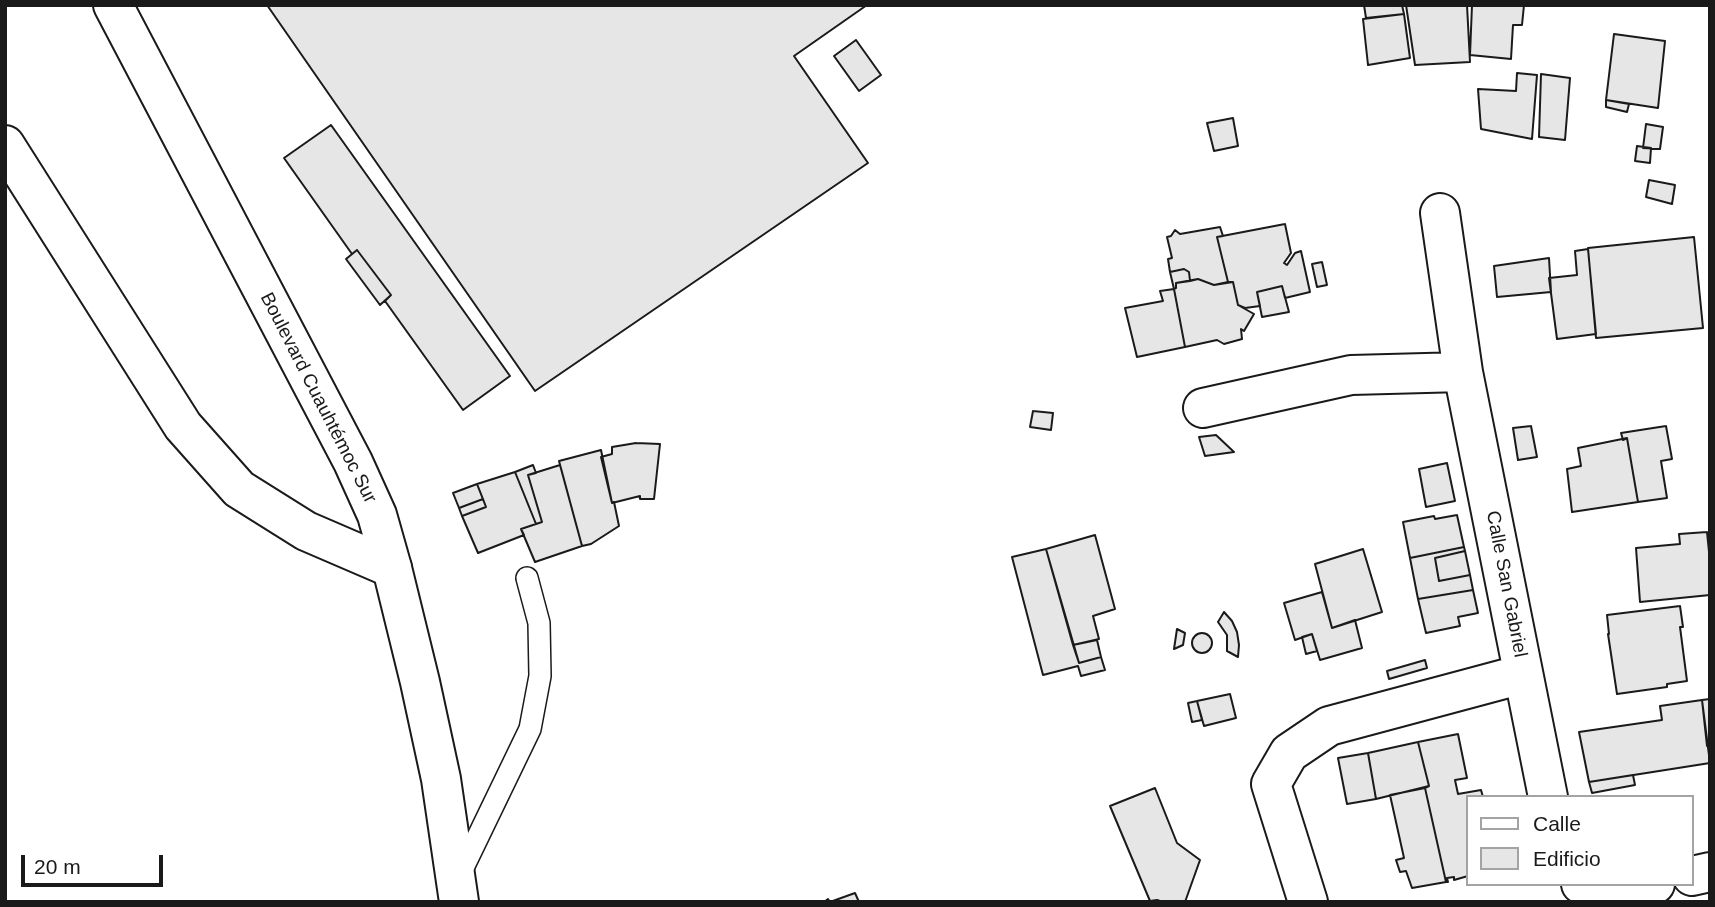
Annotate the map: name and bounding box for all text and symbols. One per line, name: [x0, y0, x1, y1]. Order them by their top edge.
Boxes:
street label: Boulevard Cuauhtémoc Sur: [255, 289, 381, 507]
street label: Calle San Gabriel: [1481, 509, 1531, 659]
legend: [1466, 795, 1694, 886]
text: Calle: [1533, 812, 1581, 835]
scale bar: [24, 841, 166, 885]
text: Edificio: [1533, 847, 1601, 870]
text: 20 m: [34, 855, 81, 878]

